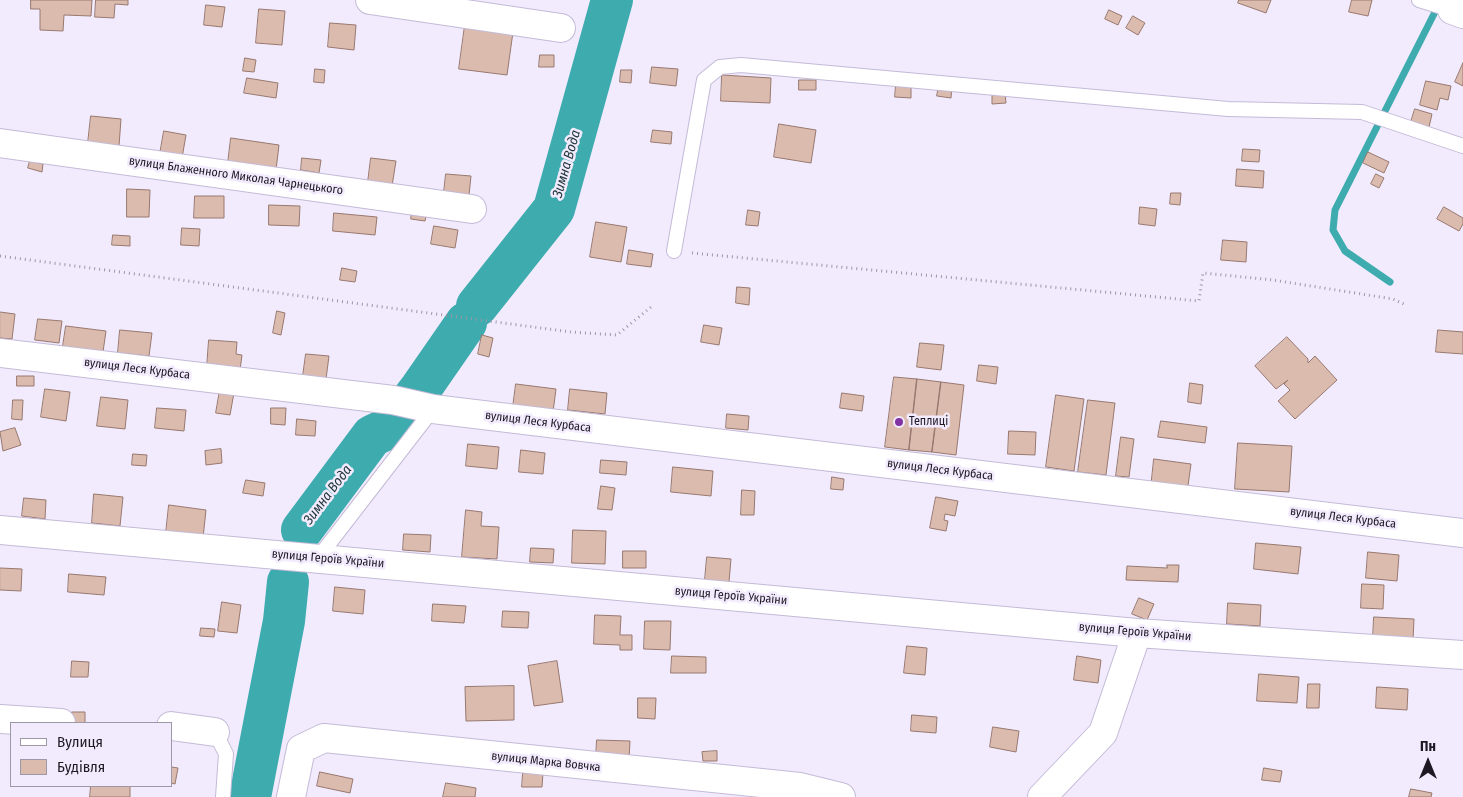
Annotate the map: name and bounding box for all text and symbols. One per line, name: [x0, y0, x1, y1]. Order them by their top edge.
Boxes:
water label: Зимна Вода: [549, 128, 585, 200]
street label: вулиця Блаженного Миколая Чарнецького: [128, 154, 344, 198]
street label: вулиця Леся Курбаса: [83, 355, 191, 383]
street label: вулиця Леся Курбаса: [484, 408, 592, 436]
place label: Теплиці: [909, 415, 948, 429]
marker: Теплиці: [893, 416, 905, 428]
street label: вулиця Леся Курбаса: [886, 456, 994, 484]
water label: Зимна Вода: [300, 462, 356, 528]
street label: вулиця Леся Курбаса: [1289, 504, 1397, 532]
street label: вулиця Героїв України: [271, 547, 385, 571]
street label: вулиця Героїв України: [674, 584, 788, 608]
street label: вулиця Героїв України: [1078, 620, 1192, 644]
legend: [10, 722, 172, 787]
text: Вулиця: [57, 733, 103, 751]
north arrow: [1403, 737, 1453, 787]
text: Пн: [1420, 738, 1436, 755]
street label: вулиця Марка Вовчка: [491, 749, 601, 775]
text: Будівля: [57, 758, 105, 776]

